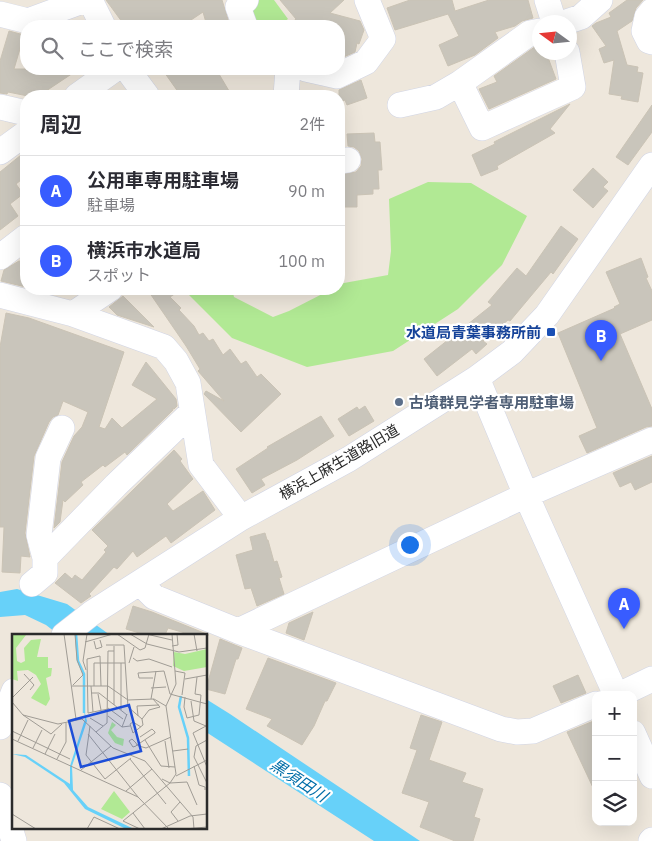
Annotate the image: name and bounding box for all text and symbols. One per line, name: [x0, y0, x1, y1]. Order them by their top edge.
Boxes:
north arrow: [532, 15, 577, 60]
search box: [20, 20, 345, 75]
icon: search: [38, 34, 66, 62]
text: ここで検索: [78, 37, 173, 61]
text: 周辺: [40, 110, 82, 138]
text: 2件: [299, 114, 325, 134]
text: 公用車専用駐車場: [87, 168, 239, 192]
text: A: [51, 181, 61, 201]
text: 90 m: [288, 181, 325, 201]
text: 駐車場: [87, 195, 135, 215]
text: 横浜市水道局: [87, 238, 201, 262]
text: B: [51, 251, 61, 271]
text: 100 m: [278, 251, 325, 271]
text: スポット: [87, 265, 151, 285]
pin: B: [585, 320, 617, 361]
place label: 水道局青葉事務所前: [406, 323, 541, 342]
marker: 水道局青葉事務所前: [545, 326, 557, 338]
place label: 古墳群見学者専用駐車場: [409, 393, 574, 412]
marker: 古墳群見学者専用駐車場: [393, 396, 405, 408]
street label: 横浜上麻生道路旧道: [276, 420, 402, 504]
your location: [397, 532, 423, 558]
pin: A: [608, 588, 640, 629]
inset map: [12, 634, 208, 828]
map controls: [592, 691, 637, 826]
button: +: [592, 691, 637, 736]
button: −: [592, 736, 637, 781]
water label: 黒須田川: [267, 754, 333, 807]
button: layers: [592, 781, 637, 826]

